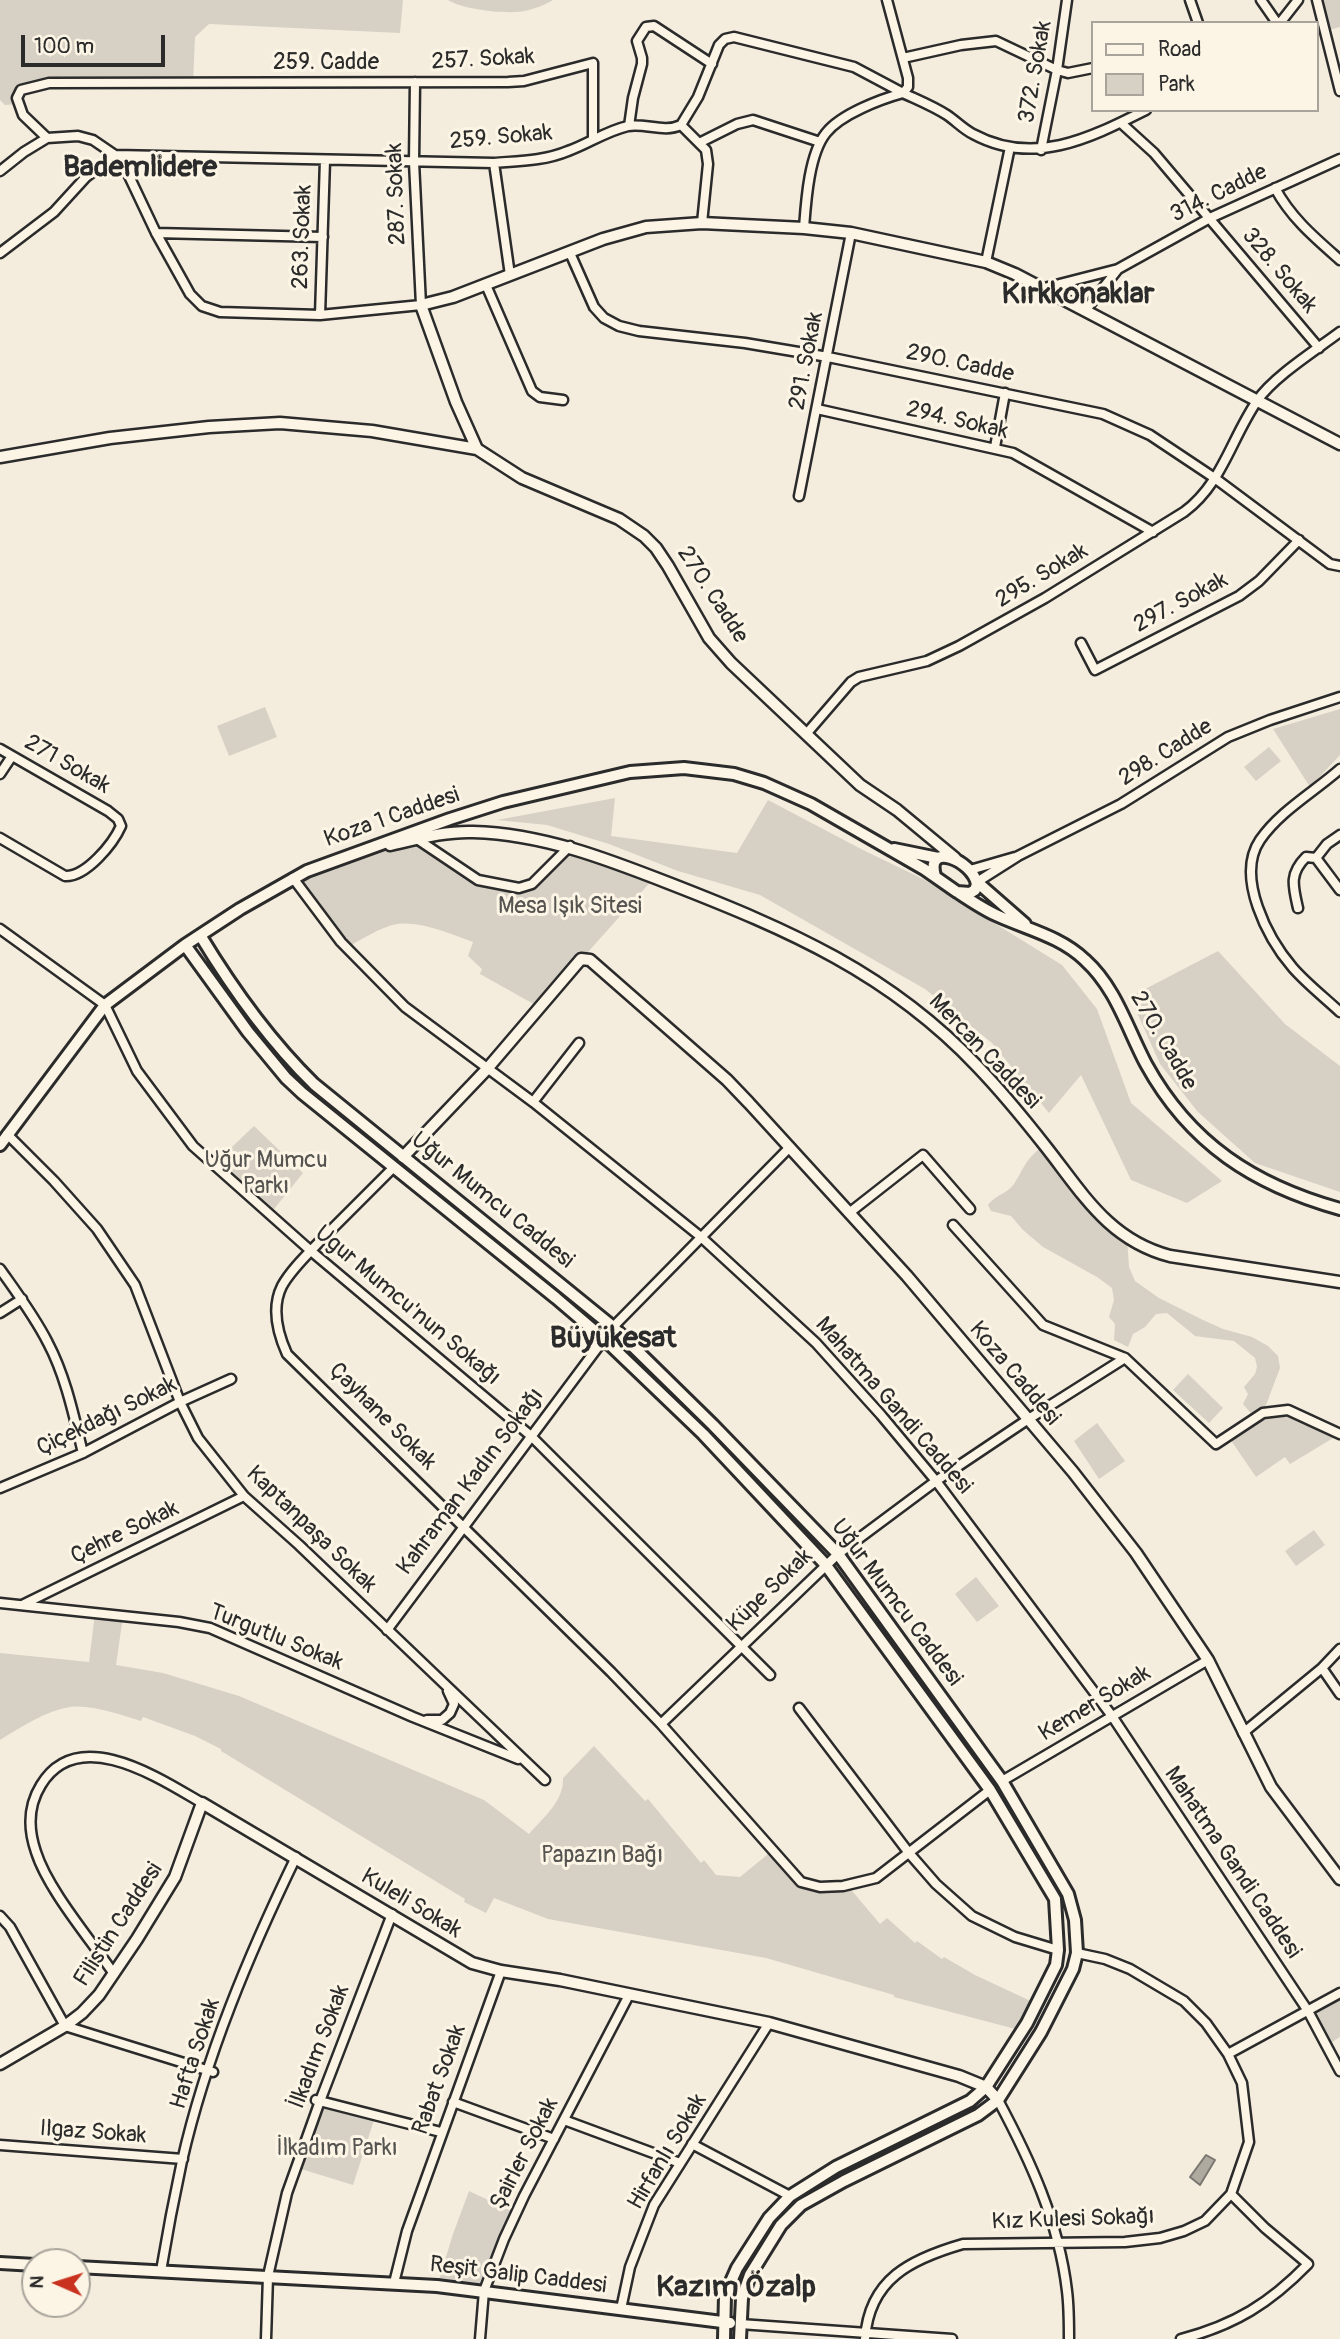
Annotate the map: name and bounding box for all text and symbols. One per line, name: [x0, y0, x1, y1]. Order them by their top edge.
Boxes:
street label: 372. Sokak: [1013, 19, 1059, 125]
scale bar: [24, 21, 168, 65]
legend: [1092, 21, 1319, 112]
text: 100 m: [34, 33, 94, 60]
text: Road: [1158, 36, 1202, 63]
street label: 257. Sokak: [431, 44, 535, 76]
street label: 259. Cadde: [273, 49, 379, 77]
text: Park: [1158, 71, 1195, 98]
street label: 259. Sokak: [449, 120, 553, 156]
street label: 287. Sokak: [381, 142, 413, 246]
district label: Bademlidere: [63, 150, 217, 186]
street label: 314. Cadde: [1166, 159, 1272, 229]
street label: 263. Sokak: [287, 184, 319, 290]
street label: 328. Sokak: [1235, 223, 1323, 319]
district label: Kırkkonaklar: [1002, 277, 1154, 313]
street label: 291. Sokak: [784, 310, 830, 412]
street label: 290. Cadde: [904, 339, 1016, 389]
street label: 294. Sokak: [903, 396, 1011, 446]
street label: 295. Sokak: [991, 538, 1093, 614]
street label: 270. Cadde: [671, 541, 753, 649]
street label: 297. Sokak: [1129, 567, 1233, 639]
street label: 298. Cadde: [1114, 713, 1218, 793]
street label: 271 Sokak: [19, 729, 115, 801]
street label: Koza 1 Caddesi: [321, 782, 463, 854]
park label: Mesa Işık Sitesi: [498, 893, 642, 921]
street label: 270. Cadde: [1124, 987, 1202, 1095]
street label: Mercan Caddesi: [922, 989, 1046, 1115]
street label: Uğur Mumcu Caddesi: [405, 1127, 579, 1275]
park label: Uğur Mumcu Parkı: [204, 1147, 328, 1201]
street label: Ugur Mumcu'nun Sokağı: [308, 1220, 506, 1392]
street label: Mahatma Gandi Caddesi: [809, 1312, 977, 1500]
street label: Koza Caddesi: [963, 1316, 1065, 1432]
district label: Büyükesat: [550, 1321, 676, 1357]
street label: Çayhane Sokak: [322, 1357, 442, 1477]
street label: Çiçekdağı Sokak: [33, 1371, 181, 1463]
street label: Kahraman Kadın Sokağı: [392, 1383, 550, 1581]
street label: Kaptanpaşa Sokak: [240, 1461, 382, 1599]
street label: Çehre Sokak: [67, 1495, 183, 1571]
street label: Uğur Mumcu Caddesi: [824, 1514, 968, 1692]
street label: Küpe Sokak: [721, 1543, 819, 1639]
street label: Turgutlu Sokak: [205, 1599, 347, 1677]
street label: Kemer Sokak: [1034, 1660, 1156, 1748]
street label: Mahatma Gandi Caddesi: [1158, 1762, 1306, 1964]
park label: Papazın Bağı: [541, 1842, 663, 1870]
street label: Filistin Caddesi: [69, 1858, 169, 1992]
street label: Kuleli Sokak: [356, 1863, 466, 1945]
street label: İlkadım Sokak: [284, 1981, 356, 2113]
street label: Hafta Sokak: [165, 1995, 227, 2113]
street label: Rabat Sokak: [407, 2021, 473, 2139]
street label: Hirfanlı Sokak: [623, 2089, 713, 2215]
street label: Şairler Sokak: [485, 2093, 565, 2215]
street label: Ilgaz Sokak: [39, 2116, 147, 2150]
park label: İlkadım Parkı: [276, 2135, 398, 2163]
street label: Kız Kulesi Sokağı: [991, 2203, 1155, 2237]
north arrow: [21, 2248, 91, 2318]
street label: Reşit Galip Caddesi: [428, 2251, 608, 2301]
district label: Kazım Özalp: [656, 2270, 816, 2306]
text: N: [25, 2275, 49, 2289]

